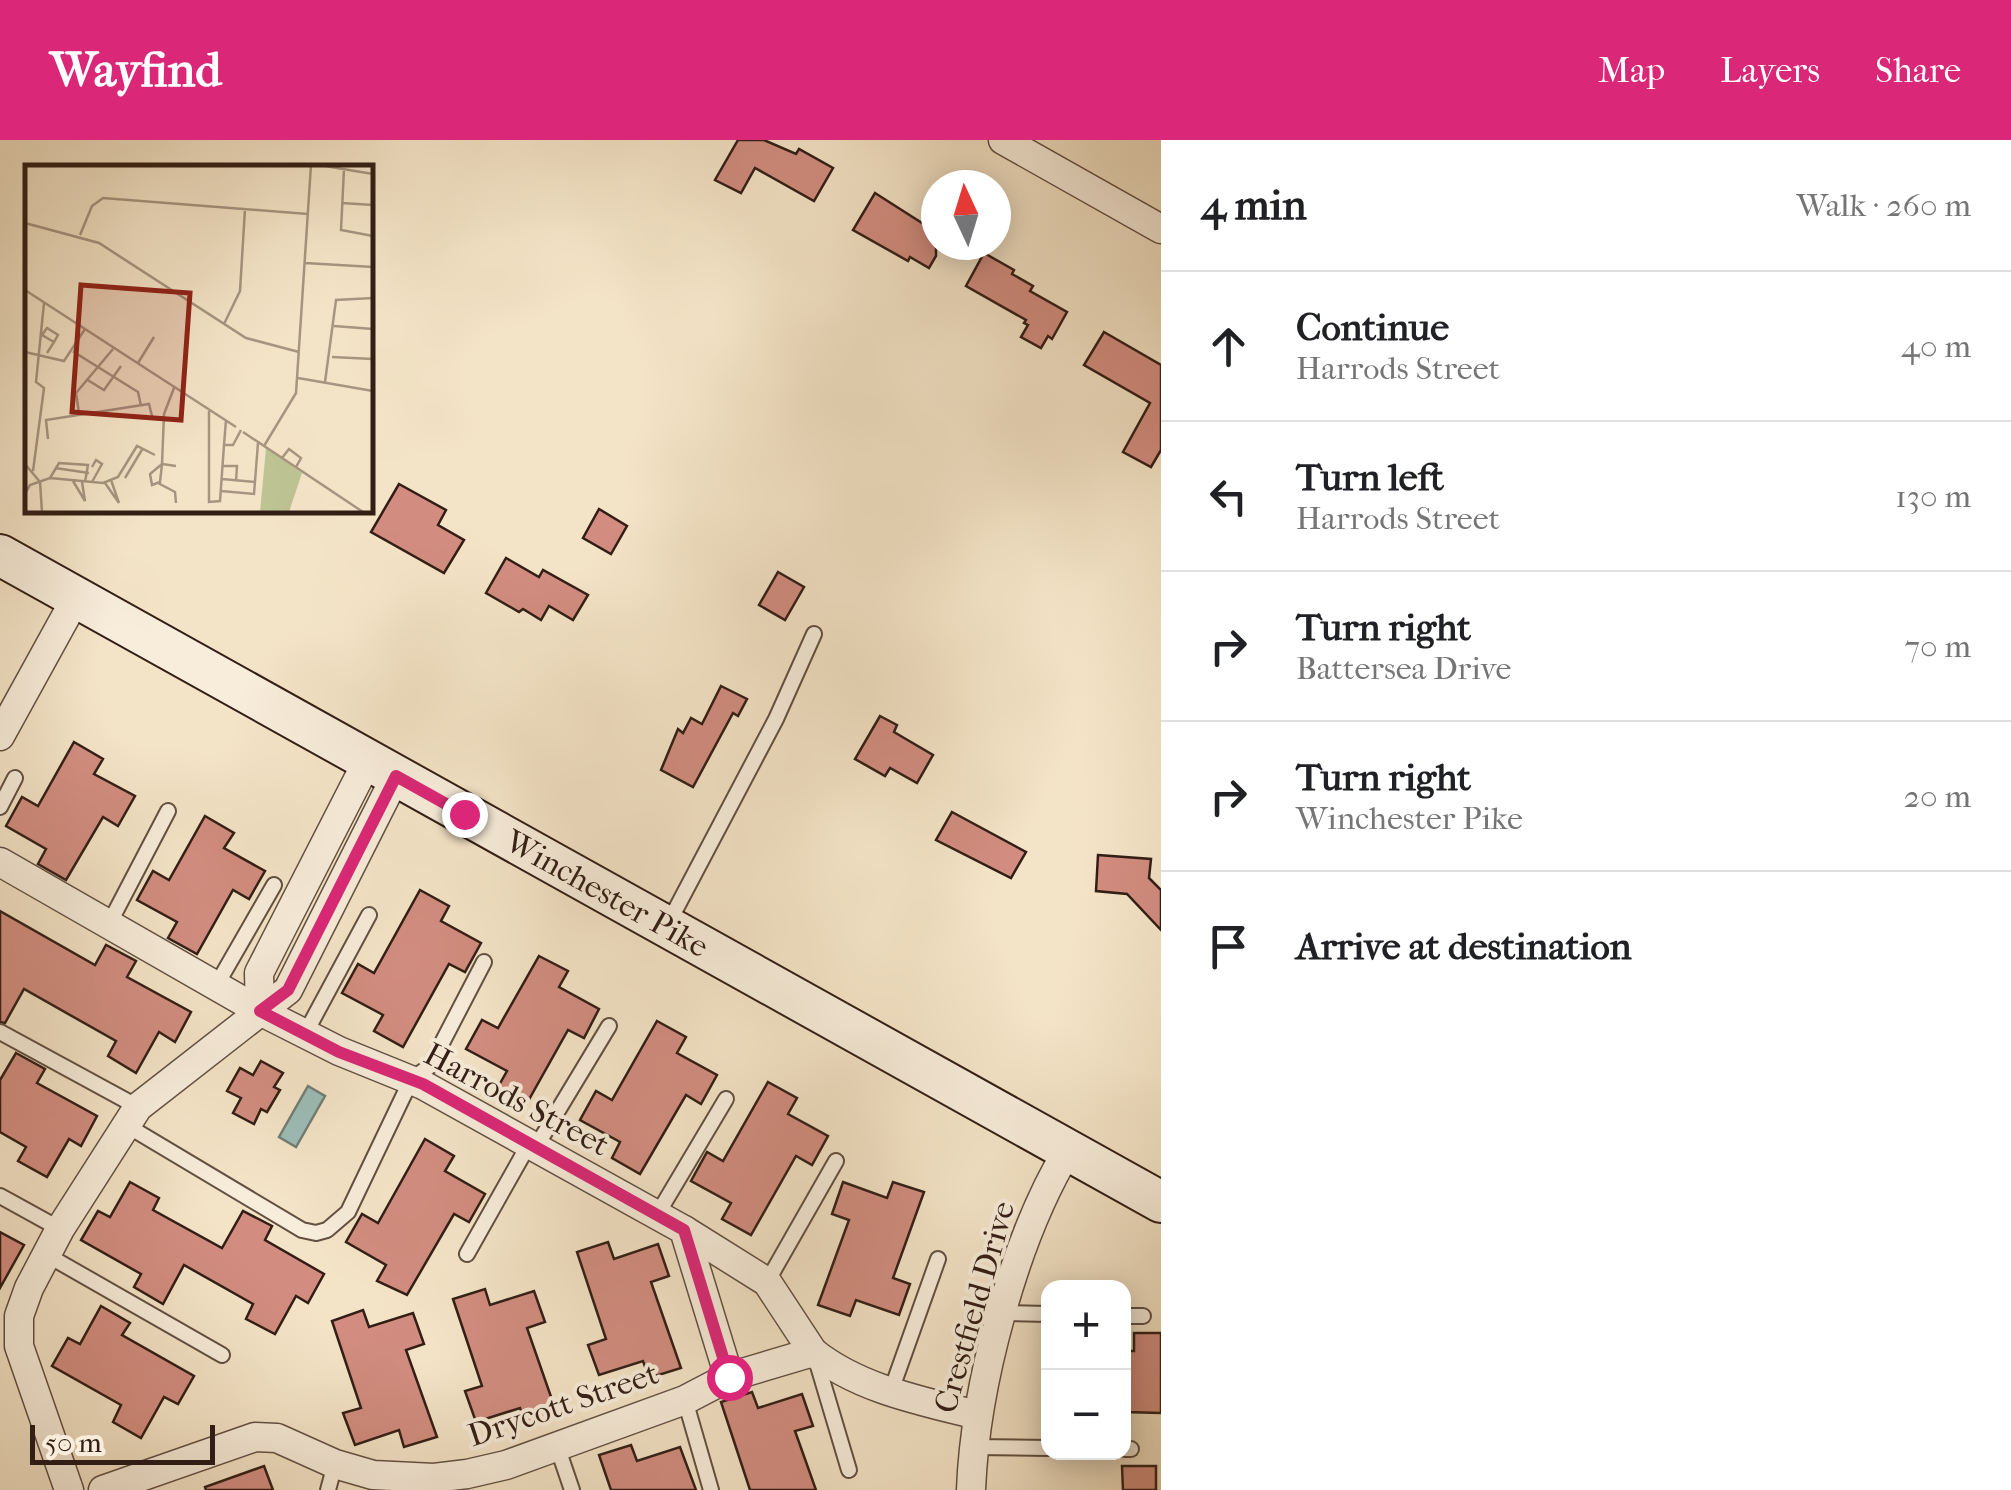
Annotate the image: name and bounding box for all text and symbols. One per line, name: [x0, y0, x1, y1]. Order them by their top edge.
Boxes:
text: Wayfind: [50, 42, 221, 98]
text: Map: [1598, 50, 1665, 91]
text: Layers: [1720, 50, 1820, 91]
text: Share: [1875, 50, 1961, 91]
inset map: [25, 165, 372, 512]
north arrow: [921, 170, 1011, 260]
text: 4 min: [1201, 181, 1307, 230]
text: Walk · 260 m: [1797, 187, 1971, 224]
text: Continue: [1296, 305, 1449, 350]
icon: ahead: [1201, 319, 1256, 374]
text: 40 m: [1901, 328, 1971, 365]
text: Harrods Street: [1296, 350, 1500, 387]
text: Turn left: [1296, 455, 1444, 500]
icon: left: [1201, 469, 1256, 524]
text: 130 m: [1895, 478, 1971, 515]
text: Harrods Street: [1296, 500, 1500, 537]
text: Turn right: [1296, 605, 1471, 650]
icon: right: [1201, 619, 1256, 674]
text: 70 m: [1905, 628, 1971, 665]
text: Battersea Drive: [1296, 650, 1511, 687]
text: Turn right: [1296, 755, 1471, 800]
icon: right: [1201, 769, 1256, 824]
text: 20 m: [1903, 778, 1971, 815]
route end: [442, 792, 488, 838]
text: Winchester Pike: [1296, 800, 1523, 837]
street label: Winchester Pike: [498, 822, 715, 965]
icon: arrive: [1201, 919, 1256, 974]
text: Arrive at destination: [1296, 924, 1632, 969]
street label: Harrods Street: [418, 1035, 616, 1164]
street label: Crestfield Drive: [927, 1197, 1022, 1417]
map controls: [1041, 1280, 1131, 1460]
button: +: [1041, 1280, 1131, 1370]
street label: Drycott Street: [463, 1354, 664, 1454]
route start: [707, 1355, 753, 1401]
button: −: [1041, 1370, 1131, 1460]
scale bar: [30, 1420, 215, 1464]
text: 50 m: [45, 1426, 102, 1459]

